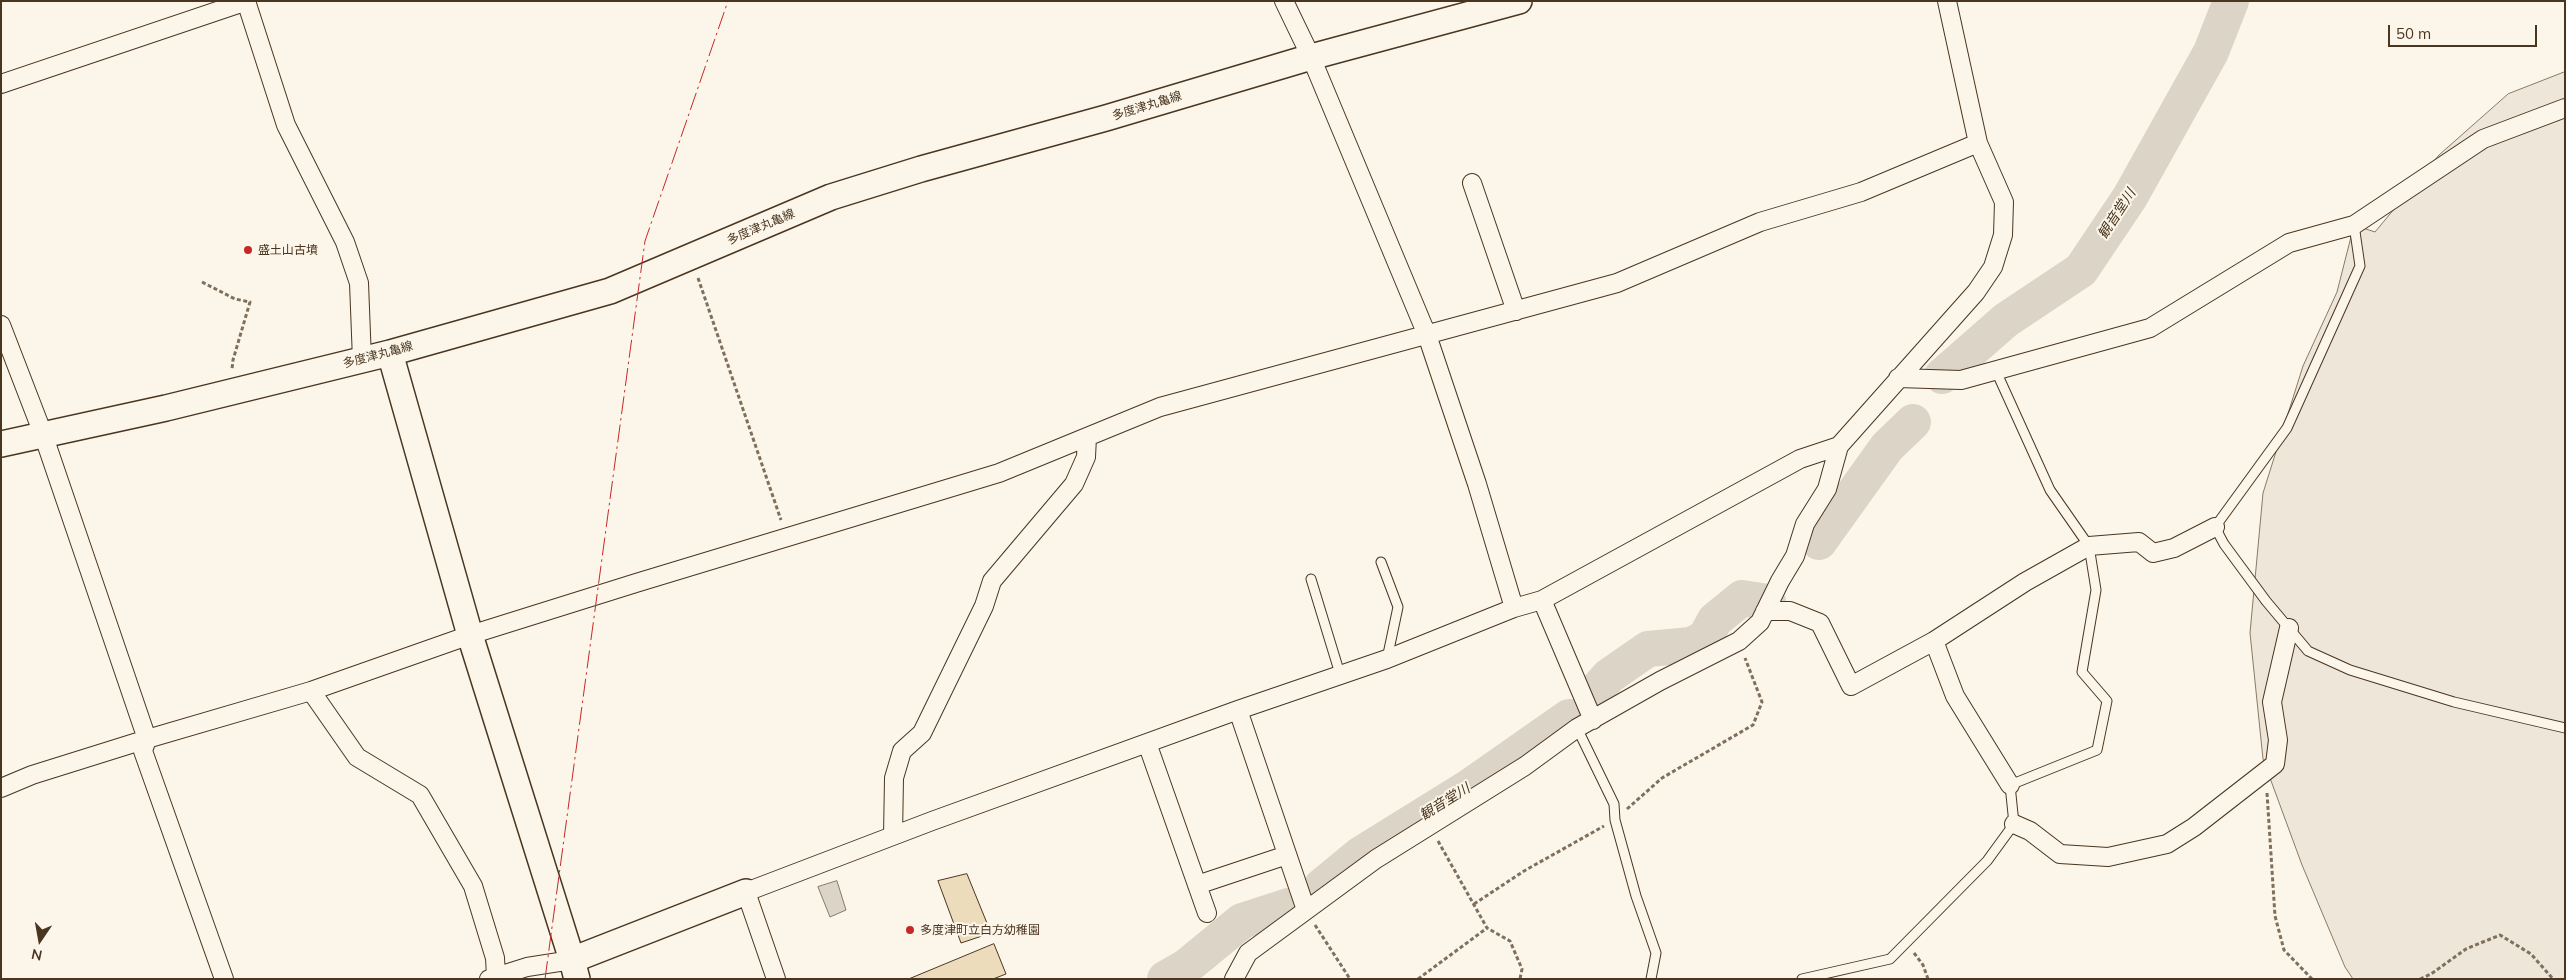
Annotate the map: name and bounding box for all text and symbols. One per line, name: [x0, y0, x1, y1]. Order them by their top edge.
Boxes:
scale bar: [2391, 15, 2540, 47]
text: 50 m: [2396, 24, 2431, 43]
street label: 多度津丸亀線: [1110, 89, 1184, 123]
water label: 観音堂川: [2095, 186, 2139, 242]
street label: 多度津丸亀線: [725, 206, 797, 248]
place label: 盛土山古墳: [258, 243, 318, 257]
marker: 盛土山古墳: [242, 244, 254, 256]
street label: 多度津丸亀線: [341, 339, 415, 371]
water label: 観音堂川: [1417, 780, 1473, 824]
north arrow: [15, 915, 65, 965]
place label: 多度津町立白方幼稚園: [920, 923, 1040, 937]
marker: 多度津町立白方幼稚園: [904, 924, 916, 936]
text: N: [30, 945, 44, 965]

